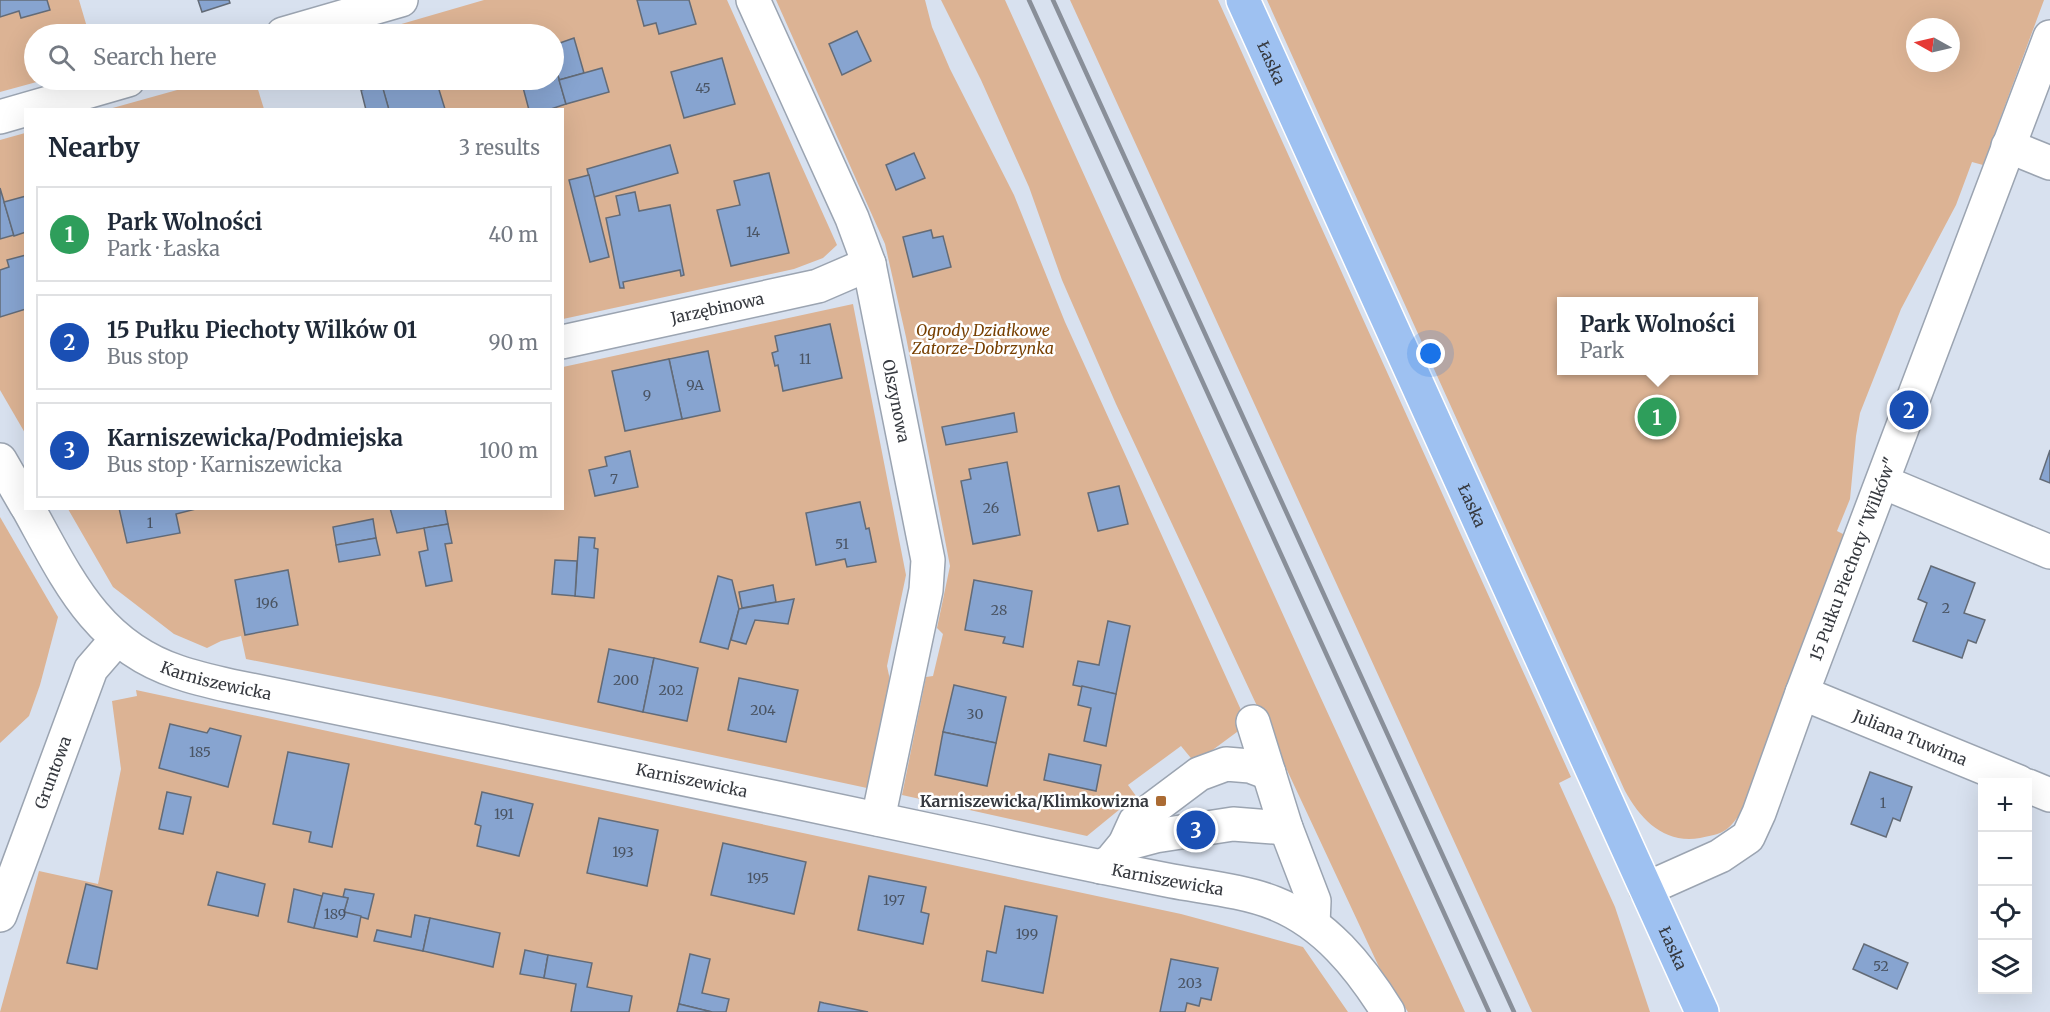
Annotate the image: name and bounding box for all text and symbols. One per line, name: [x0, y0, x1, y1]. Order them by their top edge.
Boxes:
north arrow: [1906, 18, 1960, 72]
search box: [24, 24, 564, 90]
street label: Łaska: [1253, 38, 1290, 88]
icon: search: [45, 41, 78, 74]
text: Search here: [93, 43, 216, 71]
house number: 45: [695, 79, 711, 97]
text: Nearby: [48, 131, 140, 164]
text: 3 results: [459, 135, 540, 160]
text: Park Wolności: [107, 208, 262, 236]
text: 1: [65, 222, 74, 247]
text: 40 m: [488, 222, 538, 247]
house number: 14: [746, 223, 760, 241]
text: Park · Łaska: [107, 236, 220, 261]
street label: Jarzębinowa: [668, 288, 766, 328]
popup: [1557, 297, 1758, 375]
text: Park Wolności: [1580, 310, 1735, 338]
text: 15 Pułku Piechoty Wilków 01: [107, 316, 417, 344]
park label: Ogrody Działkowe Zatorze-Dobrzynka: [911, 320, 1054, 358]
text: 2: [64, 330, 75, 355]
text: 90 m: [488, 330, 538, 355]
text: Park: [1580, 338, 1624, 363]
your location: [1416, 339, 1445, 368]
text: Bus stop: [107, 344, 189, 369]
house number: 11: [799, 350, 811, 368]
street label: Olszynowa: [878, 358, 914, 445]
house number: 9A: [686, 376, 704, 394]
house number: 9: [643, 386, 651, 404]
pin: 2: [1890, 388, 1928, 432]
pin: 1: [1638, 394, 1676, 440]
text: Karniszewicka/Podmiejska: [107, 424, 403, 452]
text: 3: [64, 438, 75, 463]
text: 100 m: [479, 438, 538, 463]
text: Bus stop · Karniszewicka: [107, 452, 342, 477]
street label: 15 Pułku Piechoty "Wilków": [1805, 454, 1900, 664]
house number: 7: [610, 470, 618, 488]
street label: Łaska: [1454, 481, 1491, 531]
house number: 26: [983, 499, 999, 517]
house number: 1: [147, 514, 153, 532]
house number: 51: [835, 535, 849, 553]
house number: 196: [256, 594, 278, 612]
house number: 2: [1942, 599, 1950, 617]
house number: 28: [991, 601, 1007, 619]
street label: Karniszewicka: [158, 657, 274, 704]
house number: 200: [613, 671, 639, 689]
house number: 202: [659, 681, 683, 699]
house number: 204: [750, 701, 776, 719]
house number: 30: [967, 705, 983, 723]
street label: Juliana Tuwima: [1849, 705, 1971, 770]
street label: Gruntowa: [30, 733, 75, 812]
house number: 185: [189, 743, 211, 761]
street label: Karniszewicka: [634, 759, 750, 802]
map controls: [1978, 778, 2032, 994]
button: +: [1978, 778, 2032, 832]
place label: Karniszewicka/Klimkowizna: [920, 791, 1149, 811]
marker: Karniszewicka/Klimkowizna: [1154, 794, 1168, 808]
house number: 1: [1880, 794, 1886, 812]
house number: 191: [494, 805, 514, 823]
pin: 3: [1176, 808, 1216, 852]
button: −: [1978, 832, 2032, 886]
house number: 193: [612, 843, 634, 861]
street label: Karniszewicka: [1110, 859, 1226, 900]
house number: 195: [747, 869, 769, 887]
button: locate: [1978, 886, 2032, 940]
house number: 197: [883, 891, 905, 909]
house number: 189: [324, 905, 346, 923]
street label: Łaska: [1655, 923, 1692, 973]
house number: 199: [1016, 925, 1038, 943]
button: layers: [1978, 940, 2032, 994]
house number: 52: [1873, 957, 1889, 975]
house number: 203: [1178, 974, 1202, 992]

